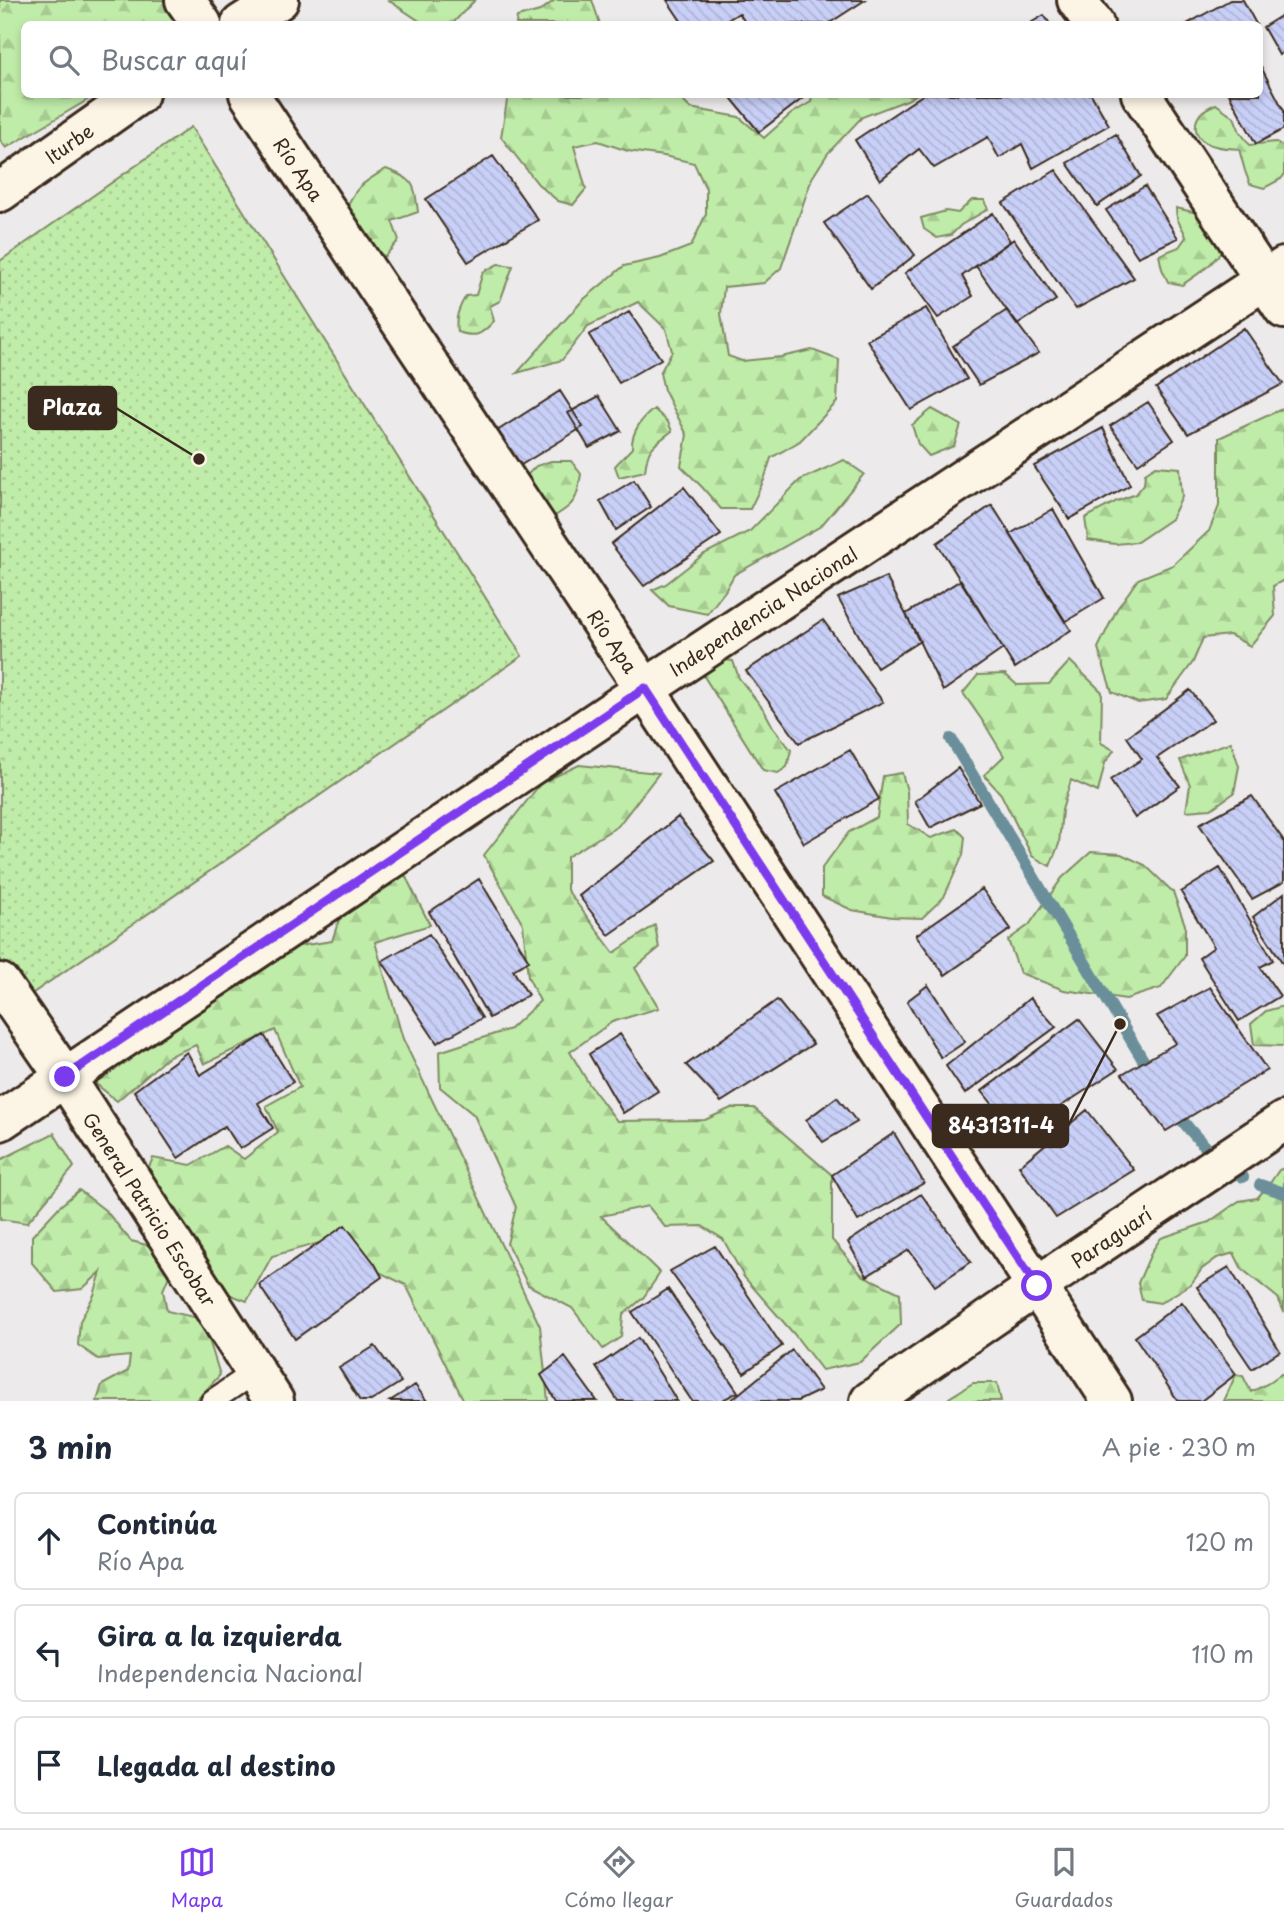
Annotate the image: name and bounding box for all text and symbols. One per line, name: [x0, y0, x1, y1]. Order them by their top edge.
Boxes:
search box: [21, 21, 1263, 98]
text: Buscar aquí: [101, 40, 247, 79]
icon: search: [45, 41, 83, 79]
street label: Iturbe: [39, 116, 99, 170]
street label: Río Apa: [267, 131, 331, 207]
callout: Plaza: [29, 387, 116, 429]
text: Plaza: [42, 390, 102, 422]
street label: Independencia Nacional: [663, 539, 863, 683]
street label: Río Apa: [581, 603, 645, 679]
route end: [49, 1061, 80, 1092]
callout: 8431311-4: [933, 1105, 1068, 1147]
street label: General Patricio Escobar: [76, 1106, 224, 1312]
text: 8431311-4: [948, 1108, 1054, 1140]
street label: Paraguarí: [1065, 1200, 1157, 1274]
route start: [1021, 1270, 1052, 1301]
text: 3 min: [28, 1424, 113, 1469]
text: A pie · 230 m: [1102, 1429, 1256, 1464]
text: Continúa: [97, 1504, 217, 1543]
icon: ahead: [30, 1522, 68, 1560]
text: 120 m: [1186, 1524, 1254, 1559]
text: Río Apa: [97, 1543, 184, 1578]
text: Gira a la izquierda: [97, 1616, 342, 1655]
icon: left: [30, 1634, 68, 1672]
text: 110 m: [1192, 1636, 1254, 1671]
text: Independencia Nacional: [97, 1655, 363, 1690]
icon: arrive: [30, 1746, 68, 1784]
text: Llegada al destino: [97, 1746, 336, 1785]
tab: Mapa: [171, 1843, 223, 1913]
tab: Cómo llegar: [564, 1843, 673, 1913]
tab: Guardados: [1014, 1843, 1113, 1913]

